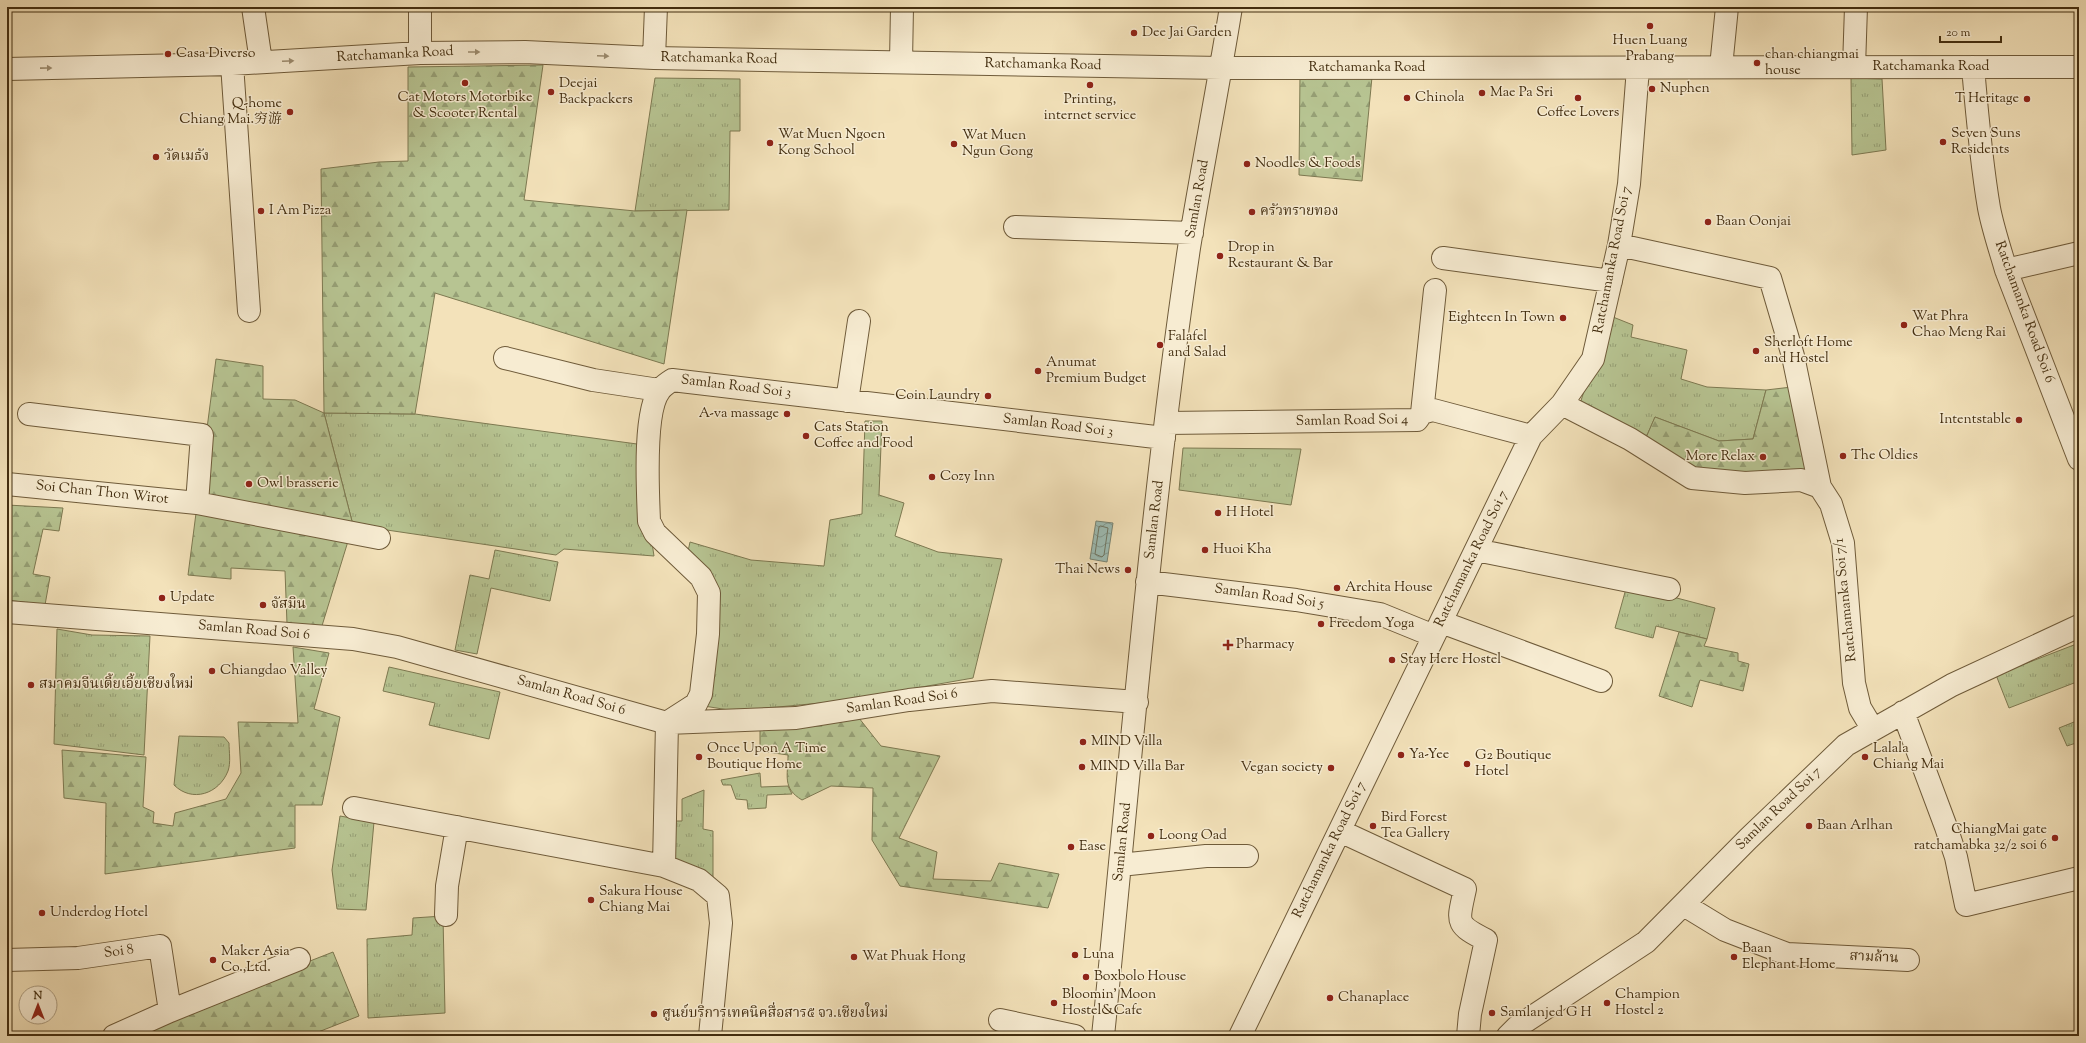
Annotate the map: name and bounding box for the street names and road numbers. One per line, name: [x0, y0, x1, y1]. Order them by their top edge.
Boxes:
street label: Ratchamanka Road: [336, 42, 454, 68]
street label: Ratchamanka Road: [660, 48, 778, 70]
street label: Ratchamanka Road: [984, 54, 1102, 76]
street label: Ratchamanka Road: [1873, 57, 1990, 77]
street label: Ratchamanka Road: [1309, 58, 1426, 78]
street label: Samlan Road: [1181, 158, 1215, 240]
street label: Ratchamanka Road Soi 7: [1589, 185, 1637, 335]
street label: Ratchamanka Road Soi 6: [1989, 238, 2059, 386]
street label: Samlan Road Soi 3: [680, 370, 793, 404]
street label: Samlan Road Soi 3: [1002, 409, 1115, 443]
street label: Samlan Road Soi 4: [1296, 410, 1408, 432]
street label: Soi Chan Thon Wirot: [35, 476, 170, 510]
street label: Samlan Road: [1140, 479, 1170, 561]
street label: Ratchamanka Road Soi 7: [1430, 487, 1514, 631]
street label: Ratchamanka Soi 7/1: [1830, 537, 1862, 663]
street label: Samlan Road Soi 5: [1213, 579, 1325, 615]
street label: Samlan Road Soi 6: [197, 616, 311, 646]
street label: Samlan Road Soi 6: [514, 671, 628, 721]
street label: Samlan Road Soi 6: [845, 684, 959, 720]
street label: Samlan Road Soi 7: [1732, 763, 1826, 855]
street label: Ratchamanka Road Soi 7: [1288, 778, 1372, 922]
street label: Samlan Road: [1109, 801, 1137, 883]
street label: Soi 8: [103, 940, 135, 964]
street label: สามล้าน: [1849, 947, 1899, 969]

